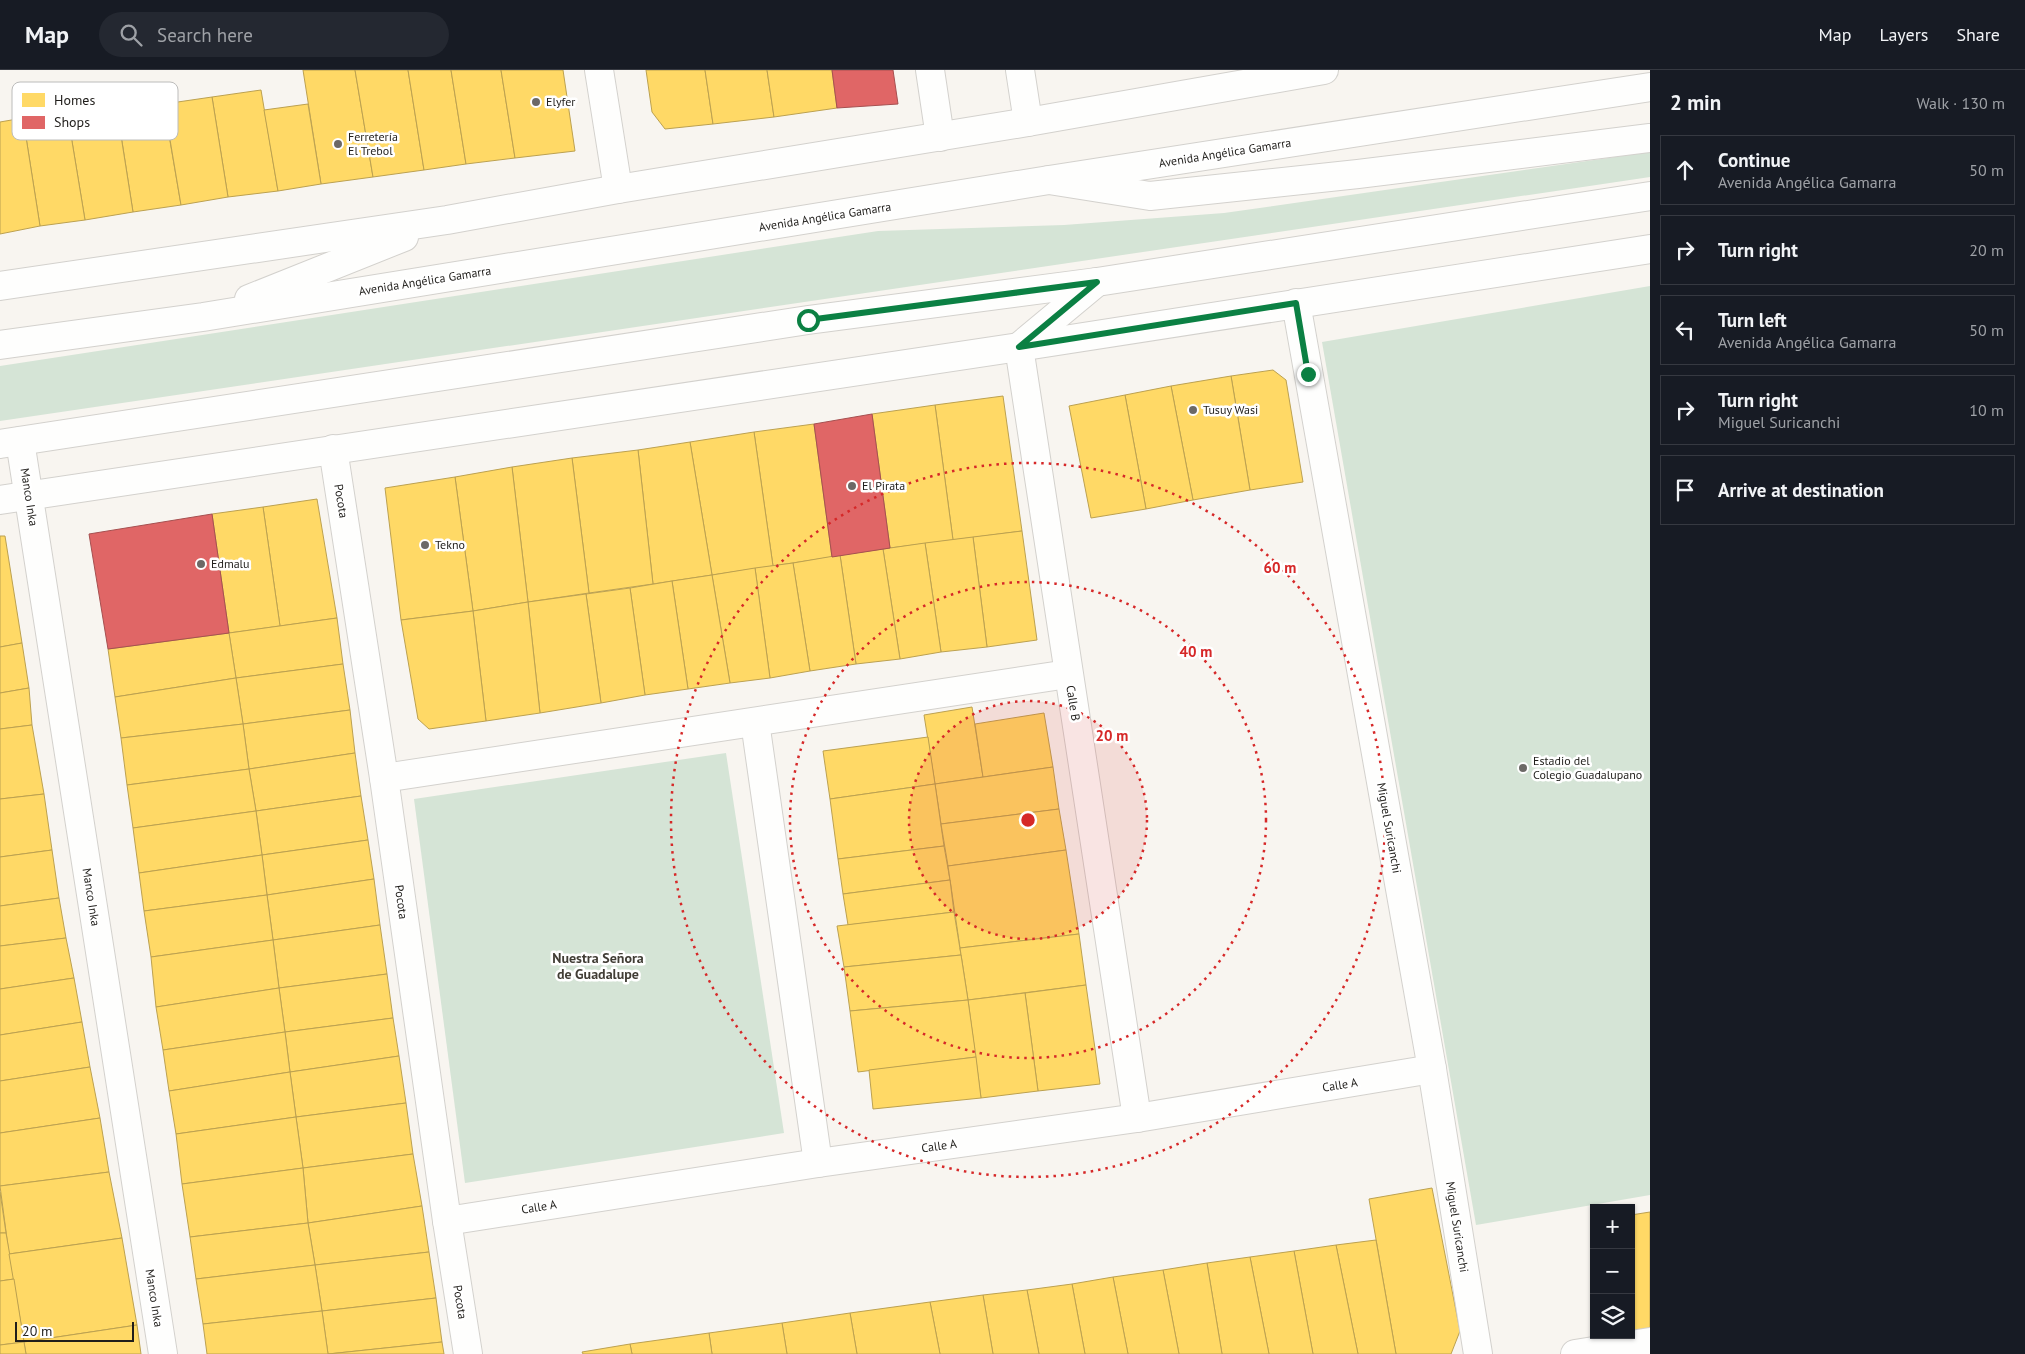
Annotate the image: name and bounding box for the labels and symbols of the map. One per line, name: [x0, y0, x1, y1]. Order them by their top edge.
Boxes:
legend: [12, 82, 178, 140]
text: Homes: [54, 91, 95, 109]
place label: Elyfer: [546, 94, 575, 109]
marker: Elyfer: [530, 96, 542, 108]
text: Shops: [54, 113, 90, 131]
place label: Ferretería El Trebol: [348, 129, 398, 158]
street label: Avenida Angélica Gamarra: [1158, 135, 1292, 170]
marker: Ferretería El Trebol: [332, 138, 344, 150]
street label: Avenida Angélica Gamarra: [758, 199, 892, 234]
street label: Avenida Angélica Gamarra: [358, 263, 492, 298]
route start: [797, 309, 820, 332]
route end: [1297, 363, 1320, 386]
place label: Tusuy Wasi: [1203, 402, 1258, 417]
marker: Tusuy Wasi: [1187, 404, 1199, 416]
street label: Manco Inka: [18, 467, 41, 527]
place label: El Pirata: [862, 478, 905, 493]
marker: El Pirata: [846, 480, 858, 492]
street label: Pocota: [331, 483, 352, 519]
place label: Tekno: [435, 537, 465, 552]
marker: Tekno: [419, 539, 431, 551]
place label: Edmalu: [211, 556, 250, 571]
marker: Edmalu: [195, 558, 207, 570]
text: 60 m: [1264, 558, 1296, 577]
text: 40 m: [1180, 642, 1212, 661]
street label: Calle B: [1063, 684, 1084, 722]
text: 20 m: [1096, 726, 1128, 745]
place label: Estadio del Colegio Guadalupano: [1533, 753, 1642, 782]
marker: Estadio del Colegio Guadalupano: [1517, 762, 1529, 774]
street label: Miguel Suricanchi: [1374, 781, 1405, 874]
centre of rings: [1019, 811, 1037, 829]
street label: Manco Inka: [80, 867, 103, 927]
street label: Pocota: [392, 884, 411, 920]
district label: Nuestra Señora de Guadalupe: [552, 949, 644, 983]
street label: Calle A: [1321, 1074, 1359, 1095]
street label: Calle A: [920, 1136, 958, 1155]
street label: Miguel Suricanchi: [1443, 1180, 1472, 1273]
street label: Calle A: [520, 1196, 558, 1217]
street label: Manco Inka: [143, 1268, 166, 1328]
street label: Pocota: [450, 1284, 471, 1320]
scale bar: [15, 1319, 134, 1342]

